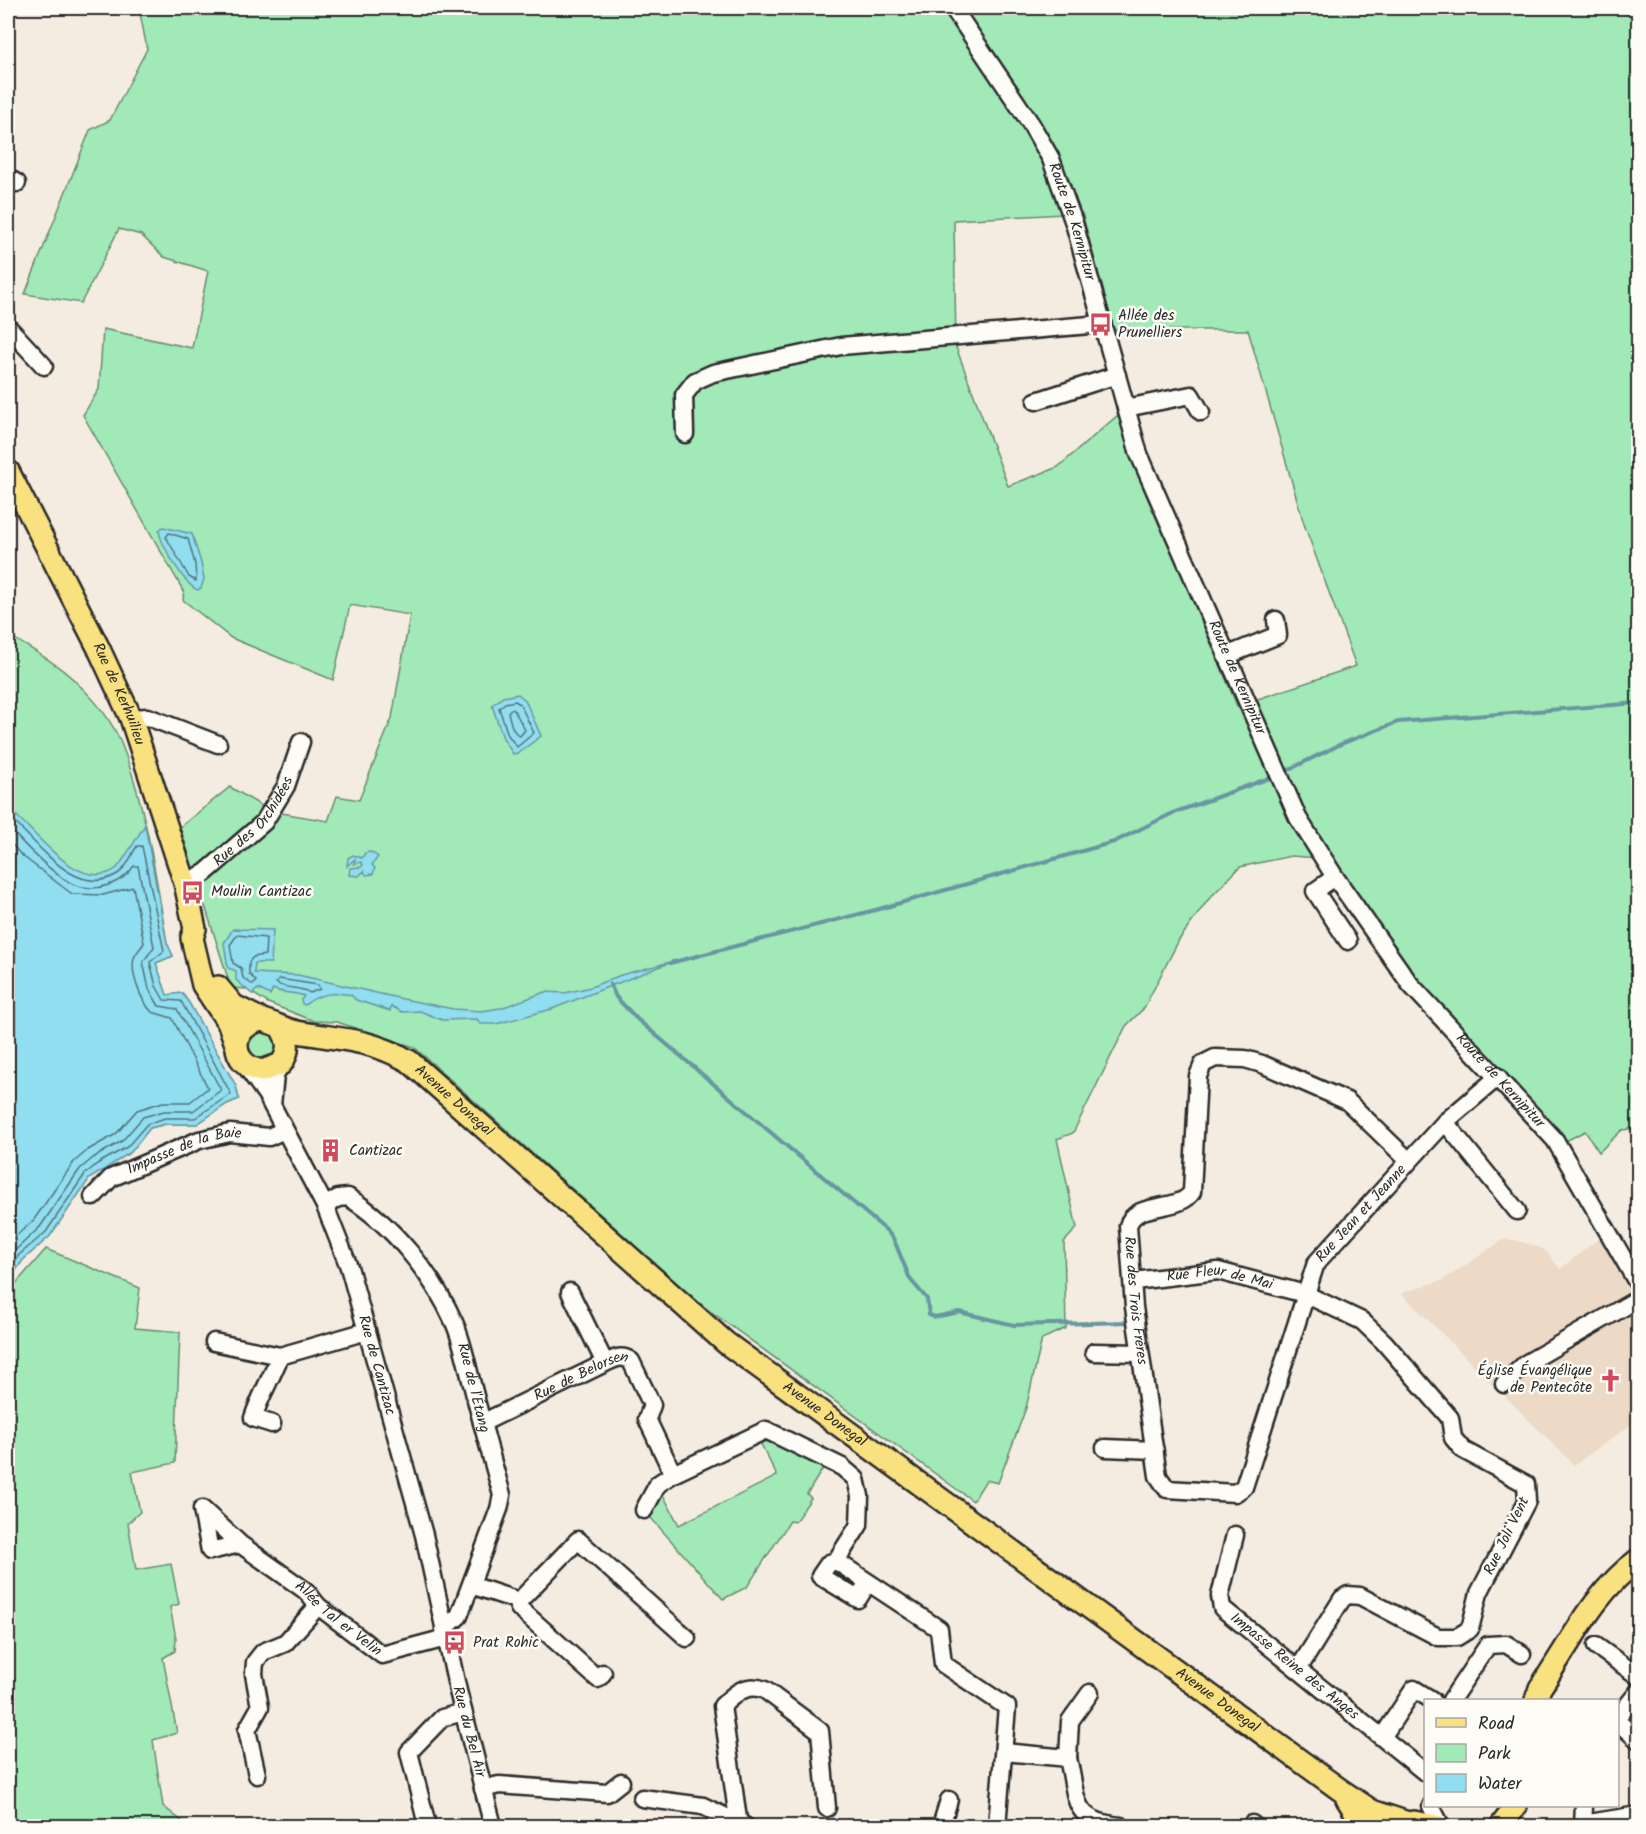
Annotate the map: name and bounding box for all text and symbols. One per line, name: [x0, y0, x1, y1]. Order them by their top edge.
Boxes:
street label: Route de Kernipitur: [1041, 159, 1102, 284]
place label: Allée des Prunelliers: [1118, 304, 1183, 345]
bus stop icon: Allée des Prunelliers: [1087, 312, 1113, 338]
street label: Route de Kernipitur: [1201, 617, 1273, 739]
street label: Rue de Kerhuilieu: [86, 639, 151, 748]
street label: Rue des Orchidées: [208, 773, 300, 873]
bus stop icon: Moulin Cantizac: [180, 879, 206, 905]
place label: Moulin Cantizac: [211, 880, 312, 904]
street label: Route de Kernipitur: [1450, 1028, 1551, 1135]
street label: Avenue Donegal: [409, 1059, 499, 1143]
street label: Impasse de la Baie: [123, 1121, 243, 1182]
building icon: Cantizac: [318, 1138, 344, 1164]
place label: Cantizac: [349, 1139, 403, 1163]
street label: Rue Jean et Jeanne: [1310, 1159, 1413, 1268]
street label: Rue des Trois Frères: [1117, 1236, 1154, 1367]
street label: Rue Fleur de Mai: [1165, 1259, 1277, 1297]
street label: Rue de Cantizac: [351, 1313, 402, 1418]
street label: Rue de l'Étang: [450, 1340, 496, 1435]
street label: Rue de Belorsen: [530, 1345, 631, 1408]
place label: Église Évangélique de Pentecôte: [1478, 1359, 1592, 1400]
church icon: Église Évangélique de Pentecôte: [1597, 1367, 1623, 1393]
street label: Avenue Donegal: [777, 1376, 872, 1454]
street label: Rue Joli Vent: [1478, 1493, 1536, 1579]
street label: Allée Tal er Velin: [290, 1575, 387, 1663]
street label: Impasse Reine des Anges: [1224, 1607, 1365, 1727]
bus stop icon: Prat Rohic: [442, 1630, 468, 1656]
place label: Prat Rohic: [473, 1631, 539, 1655]
street label: Avenue Donegal: [1170, 1662, 1265, 1740]
street label: Rue du Bel Air: [445, 1684, 492, 1781]
legend: [1424, 1699, 1619, 1807]
text: Road: [1478, 1710, 1515, 1739]
text: Park: [1478, 1740, 1511, 1769]
text: Water: [1478, 1770, 1523, 1799]

